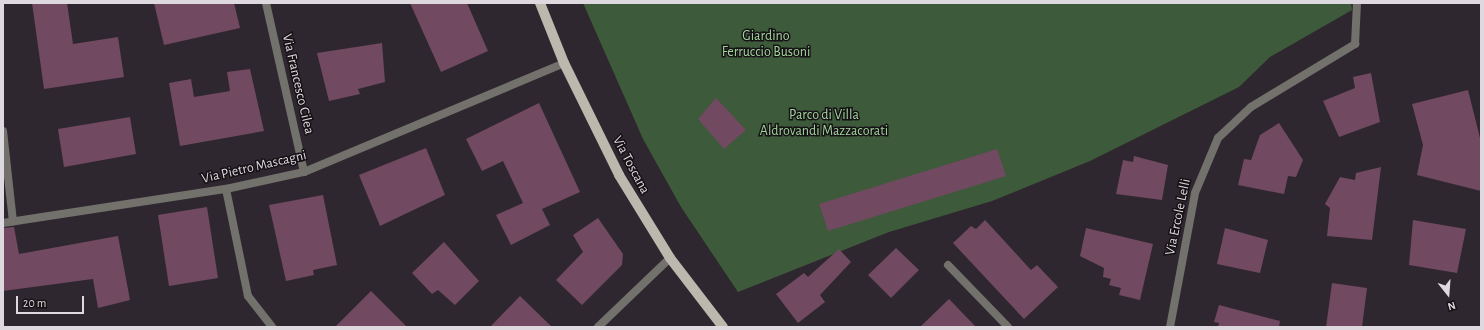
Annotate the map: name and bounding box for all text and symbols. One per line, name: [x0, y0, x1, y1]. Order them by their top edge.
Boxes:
park label: Giardino Ferruccio Busoni: [722, 28, 810, 60]
street label: Via Francesco Cilea: [278, 32, 318, 136]
park label: Parco di Villa Aldrovandi Mazzacorati: [760, 107, 888, 140]
street label: Via Toscana: [609, 133, 653, 197]
street label: Via Pietro Mascagni: [200, 147, 308, 187]
street label: Via Ercole Lelli: [1162, 177, 1194, 257]
north arrow: [1428, 274, 1468, 314]
scale bar: [18, 288, 86, 314]
text: 20 m: [23, 297, 46, 309]
text: N: [1446, 300, 1457, 312]

